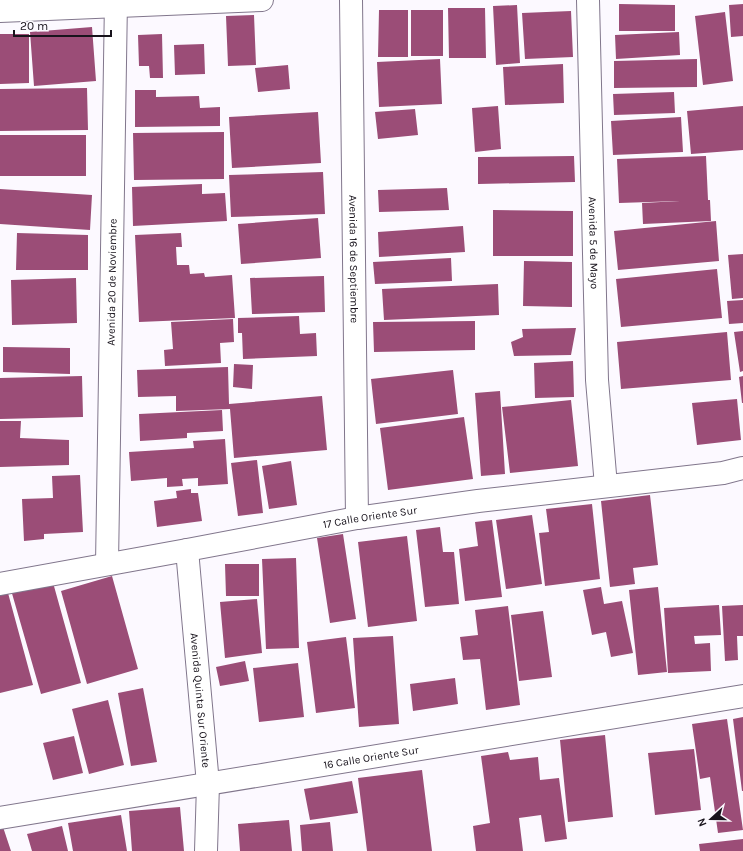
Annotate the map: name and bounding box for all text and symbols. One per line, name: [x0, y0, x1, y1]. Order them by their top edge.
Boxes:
scale bar: [14, 12, 111, 38]
text: 20 m: [20, 19, 48, 33]
street label: Avenida 16 de Septiembre: [347, 195, 361, 323]
street label: Avenida 5 de Mayo: [586, 196, 601, 289]
street label: Avenida 20 de Noviembre: [104, 218, 119, 346]
street label: 17 Calle Oriente Sur: [322, 503, 418, 531]
street label: Avenida Quinta Sur Oriente: [188, 632, 213, 769]
street label: 16 Calle Oriente Sur: [322, 743, 420, 771]
north arrow: [691, 799, 731, 839]
text: N: [695, 816, 710, 828]

